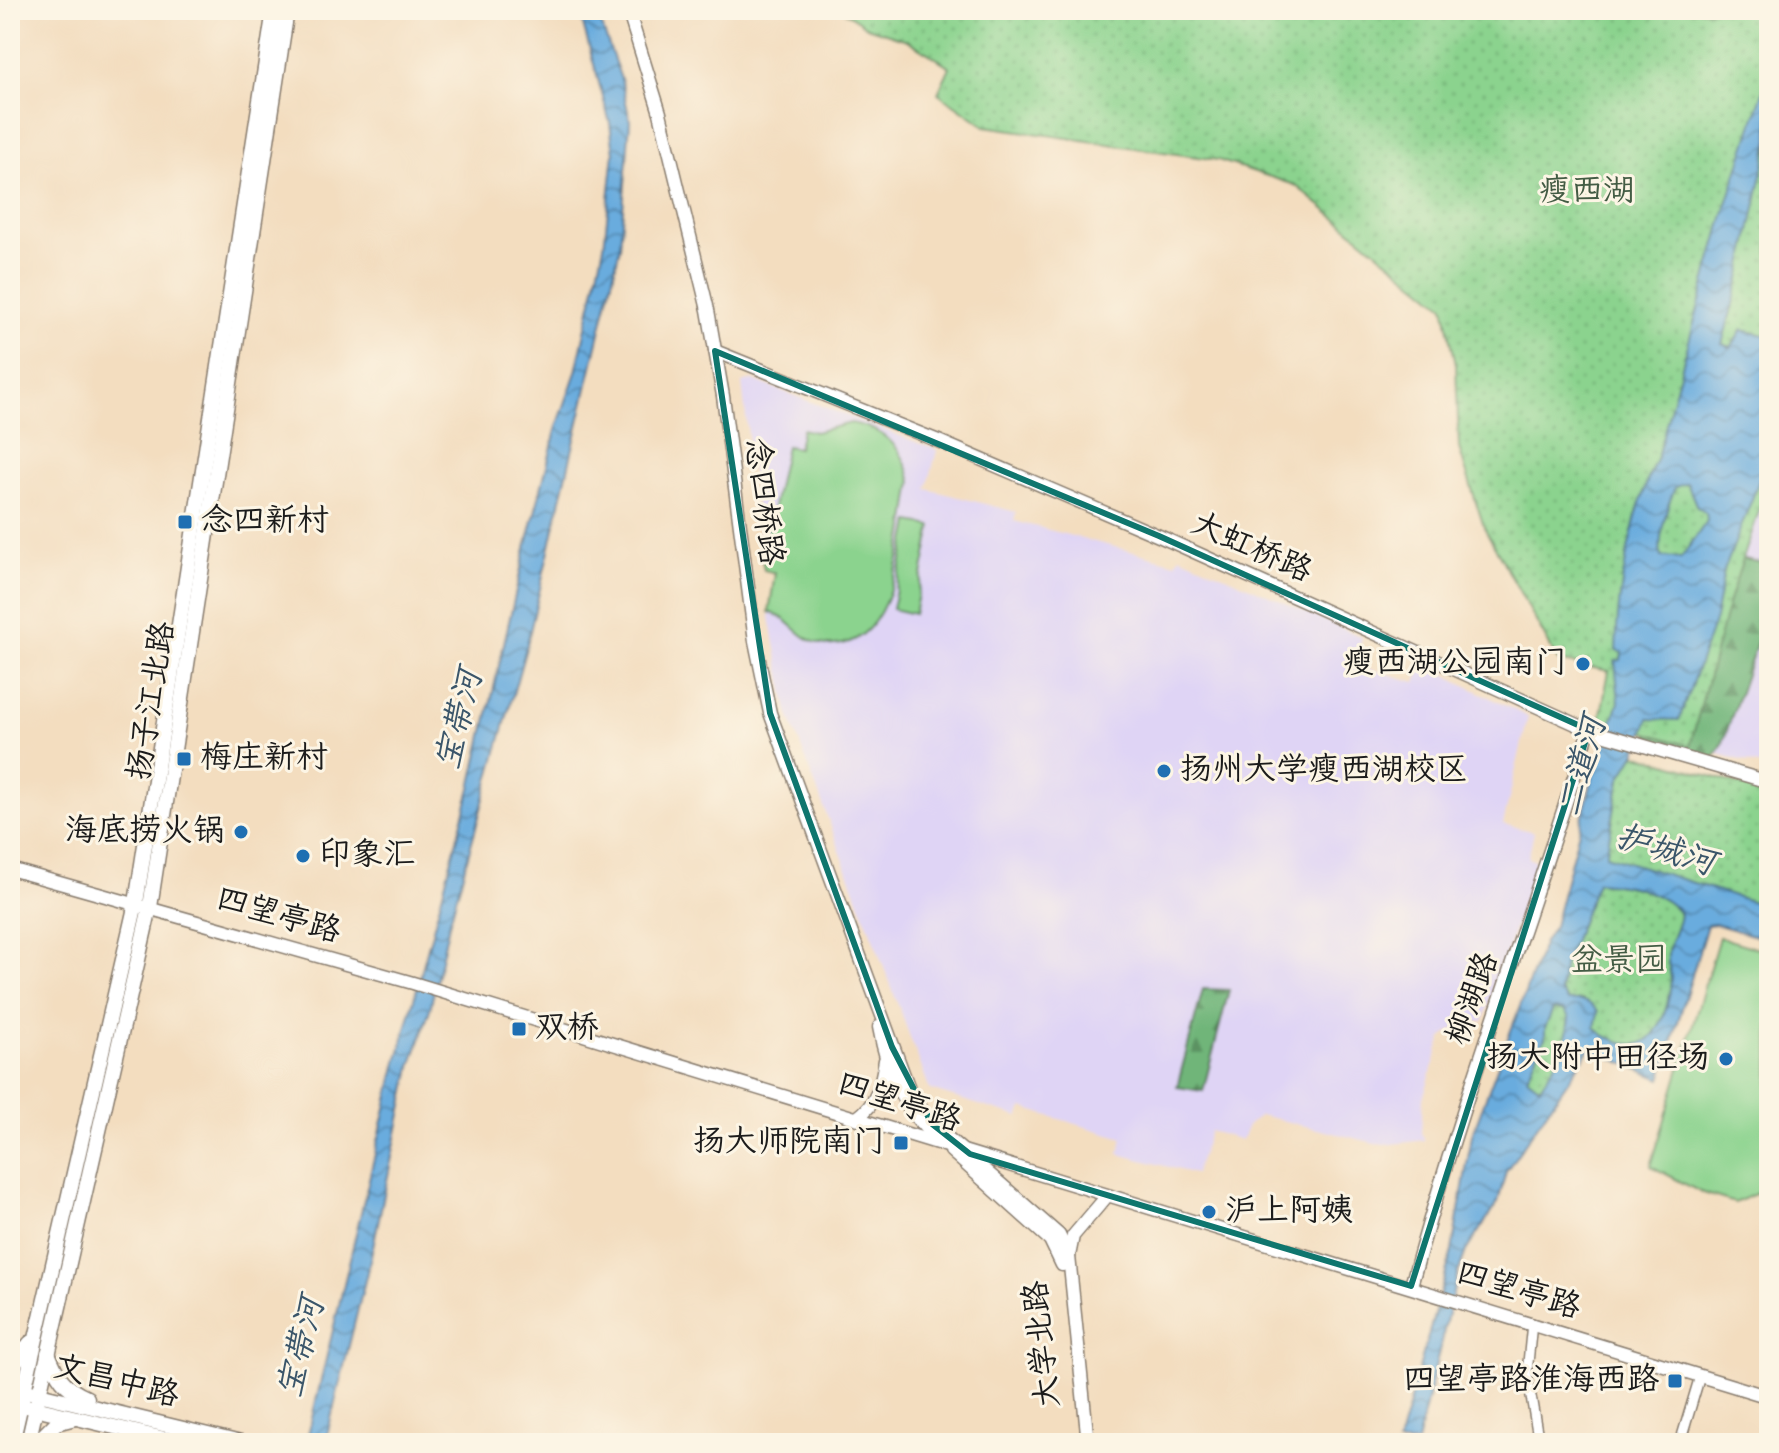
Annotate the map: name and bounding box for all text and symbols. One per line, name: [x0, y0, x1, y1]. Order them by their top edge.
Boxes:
park label: 瘦西湖: [1539, 169, 1635, 216]
street label: 念四桥路: [731, 436, 793, 568]
place label: 念四新村: [201, 499, 329, 546]
street label: 大虹桥路: [1183, 501, 1319, 597]
marker: 念四新村: [176, 513, 194, 531]
street label: 扬子江北路: [117, 618, 189, 784]
place label: 瘦西湖公园南门: [1343, 641, 1567, 688]
marker: 瘦西湖公园南门: [1574, 655, 1592, 673]
water label: 宝带河: [424, 660, 499, 776]
water label: 二道河: [1547, 706, 1623, 823]
place label: 梅庄新村: [200, 736, 328, 783]
place label: 扬州大学瘦西湖校区: [1180, 748, 1468, 795]
marker: 梅庄新村: [175, 750, 193, 768]
marker: 扬州大学瘦西湖校区: [1155, 762, 1173, 780]
place label: 海底捞火锅: [65, 809, 225, 856]
water label: 护城河: [1609, 813, 1726, 892]
marker: 海底捞火锅: [232, 823, 250, 841]
place label: 印象汇: [319, 833, 415, 880]
marker: 印象汇: [294, 847, 312, 865]
street label: 四望亭路: [210, 877, 346, 957]
park label: 盆景园: [1571, 939, 1667, 986]
street label: 柳湖路: [1435, 946, 1513, 1052]
place label: 双桥: [535, 1006, 599, 1053]
marker: 双桥: [510, 1020, 528, 1038]
place label: 扬大附中田径场: [1486, 1036, 1710, 1083]
marker: 扬大附中田径场: [1717, 1050, 1735, 1068]
street label: 四望亭路: [831, 1062, 967, 1146]
place label: 扬大师院南门: [693, 1120, 885, 1167]
marker: 扬大师院南门: [892, 1134, 910, 1152]
place label: 沪上阿姨: [1225, 1189, 1353, 1236]
marker: 沪上阿姨: [1200, 1203, 1218, 1221]
street label: 四望亭路: [1450, 1251, 1586, 1333]
street label: 大学北路: [1014, 1278, 1074, 1410]
water label: 宝带河: [266, 1288, 341, 1404]
street label: 文昌中路: [48, 1345, 184, 1421]
place label: 四望亭路淮海西路: [1403, 1358, 1659, 1405]
marker: 四望亭路淮海西路: [1666, 1372, 1684, 1390]

